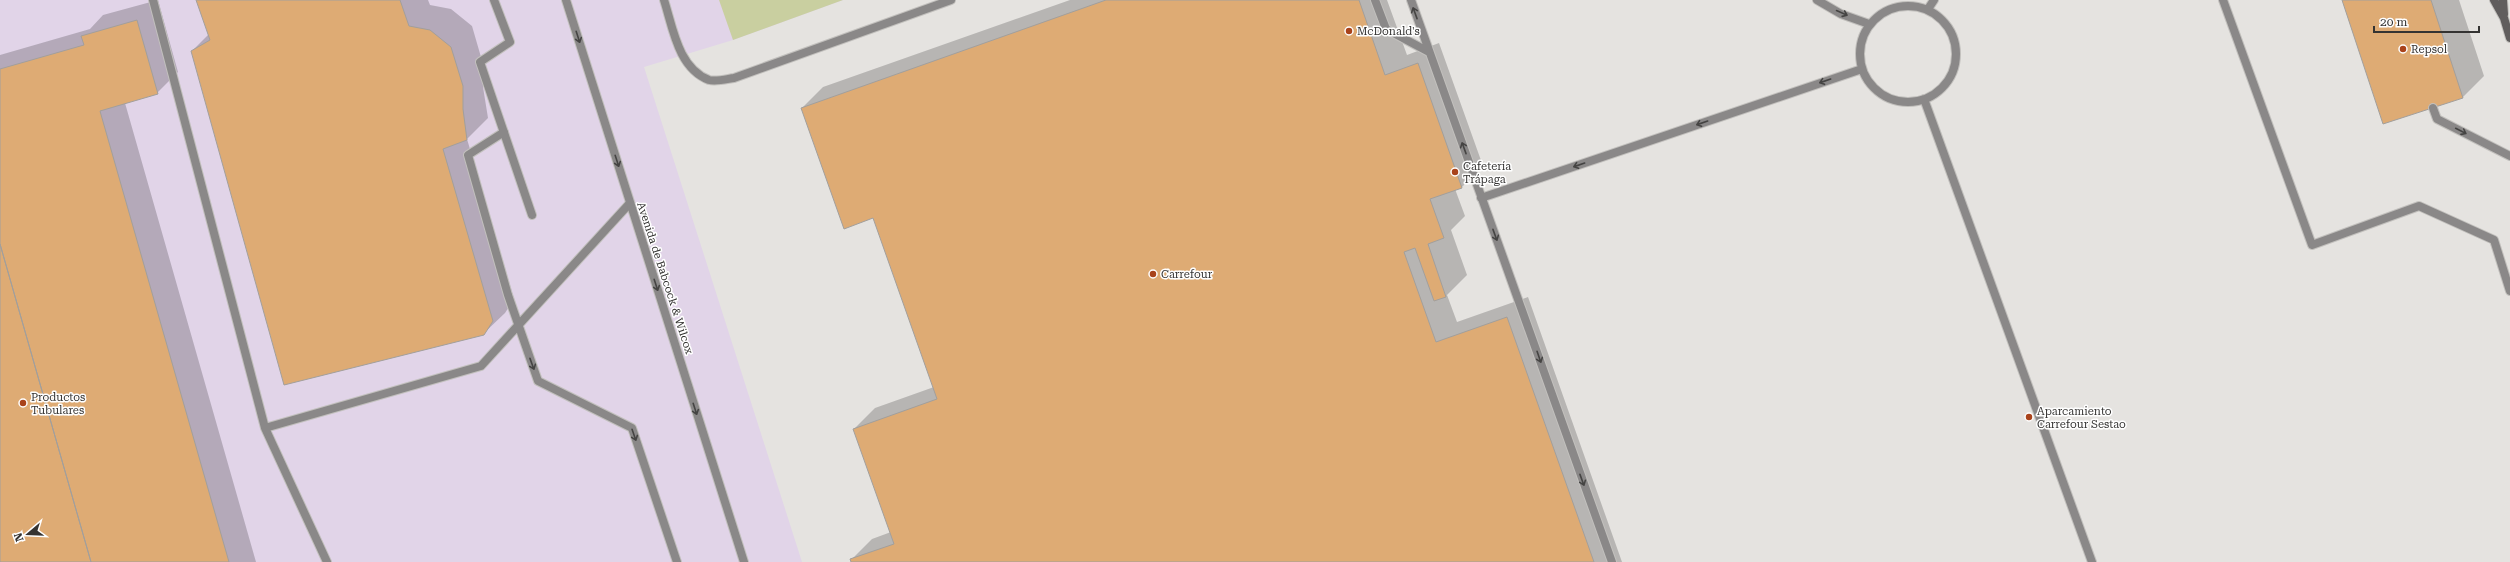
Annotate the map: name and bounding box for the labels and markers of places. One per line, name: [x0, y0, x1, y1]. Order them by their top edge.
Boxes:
place label: McDonald's: [1357, 25, 1420, 38]
marker: McDonald's: [1344, 26, 1354, 36]
place label: Repsol: [2411, 43, 2448, 56]
marker: Repsol: [2398, 44, 2408, 54]
place label: Cafetería Trápaga: [1463, 160, 1511, 186]
marker: Cafetería Trápaga: [1450, 167, 1460, 177]
place label: Carrefour: [1161, 268, 1213, 281]
marker: Carrefour: [1148, 269, 1158, 279]
place label: Productos Tubulares: [31, 391, 85, 417]
marker: Productos Tubulares: [18, 398, 28, 408]
place label: Aparcamiento Carrefour Sestao: [2037, 405, 2126, 431]
marker: Aparcamiento Carrefour Sestao: [2024, 412, 2034, 422]

